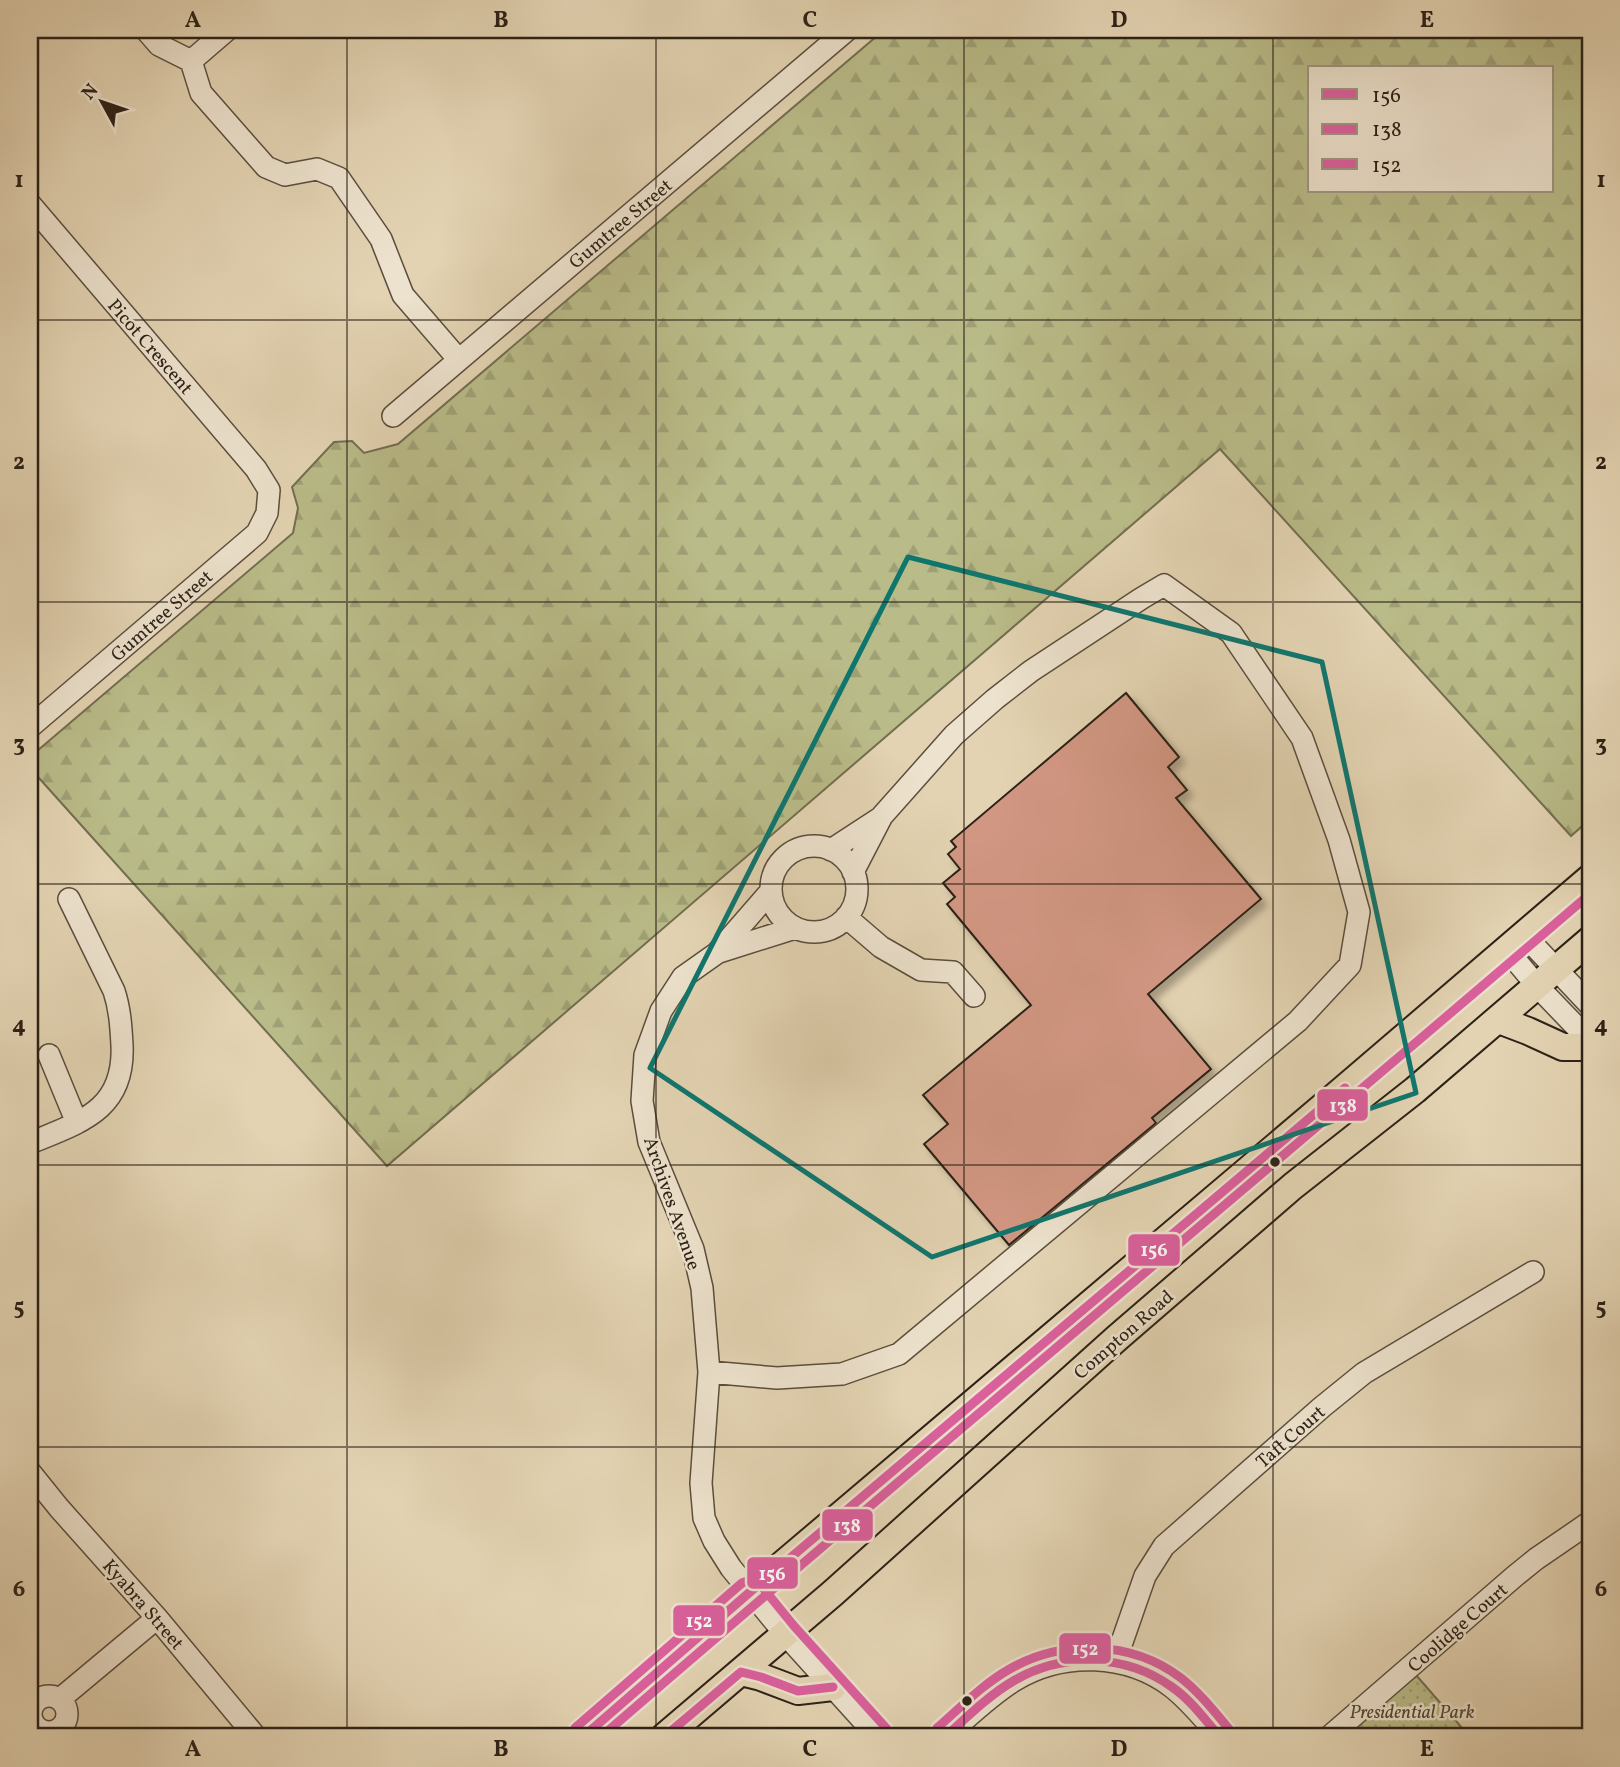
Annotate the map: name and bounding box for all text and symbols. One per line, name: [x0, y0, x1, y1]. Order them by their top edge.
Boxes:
text: A: [185, 5, 201, 37]
text: B: [493, 5, 509, 37]
text: C: [803, 5, 817, 37]
text: D: [1111, 5, 1128, 37]
text: E: [1420, 5, 1434, 37]
north arrow: [66, 66, 136, 136]
legend: [1308, 66, 1554, 192]
text: N: [76, 79, 105, 106]
text: 156: [1372, 82, 1401, 111]
text: 138: [1372, 116, 1402, 145]
text: 152: [1372, 152, 1402, 181]
text: 1: [14, 165, 24, 197]
text: 1: [1596, 165, 1606, 197]
street label: Gumtree Street: [564, 173, 679, 276]
street label: Picot Crescent: [101, 294, 198, 401]
text: 2: [13, 447, 25, 479]
text: 2: [1595, 447, 1607, 479]
street label: Gumtree Street: [106, 565, 219, 668]
text: 3: [13, 729, 25, 761]
text: 3: [1595, 729, 1607, 761]
text: 4: [12, 1010, 26, 1042]
text: 4: [1594, 1010, 1608, 1042]
line badge: 138: [1316, 1088, 1369, 1122]
text: 138: [1329, 1094, 1357, 1120]
street label: Archives Avenue: [636, 1134, 706, 1274]
unlabelled marker: [1268, 1155, 1282, 1169]
line badge: 156: [1127, 1233, 1181, 1267]
text: 156: [1140, 1238, 1168, 1264]
street label: Compton Road: [1069, 1285, 1180, 1386]
text: 5: [13, 1292, 25, 1324]
text: 5: [1595, 1292, 1607, 1324]
street label: Taft Court: [1251, 1400, 1332, 1475]
line badge: 138: [821, 1508, 874, 1542]
text: 138: [833, 1514, 861, 1540]
street label: Kyabra Street: [96, 1554, 189, 1657]
line badge: 156: [746, 1556, 799, 1590]
text: 156: [758, 1562, 786, 1588]
text: 6: [13, 1574, 25, 1606]
text: 6: [1595, 1574, 1607, 1606]
street label: Coolidge Court: [1403, 1578, 1514, 1679]
line badge: 152: [672, 1604, 726, 1637]
text: 152: [686, 1609, 712, 1635]
line badge: 152: [1058, 1632, 1112, 1665]
text: 152: [1072, 1637, 1098, 1663]
unlabelled marker: [960, 1694, 974, 1708]
park label: Presidential Park: [1349, 1700, 1475, 1726]
text: A: [185, 1734, 201, 1766]
text: B: [493, 1734, 509, 1766]
text: C: [803, 1734, 817, 1766]
text: D: [1111, 1734, 1128, 1766]
text: E: [1420, 1734, 1434, 1766]

